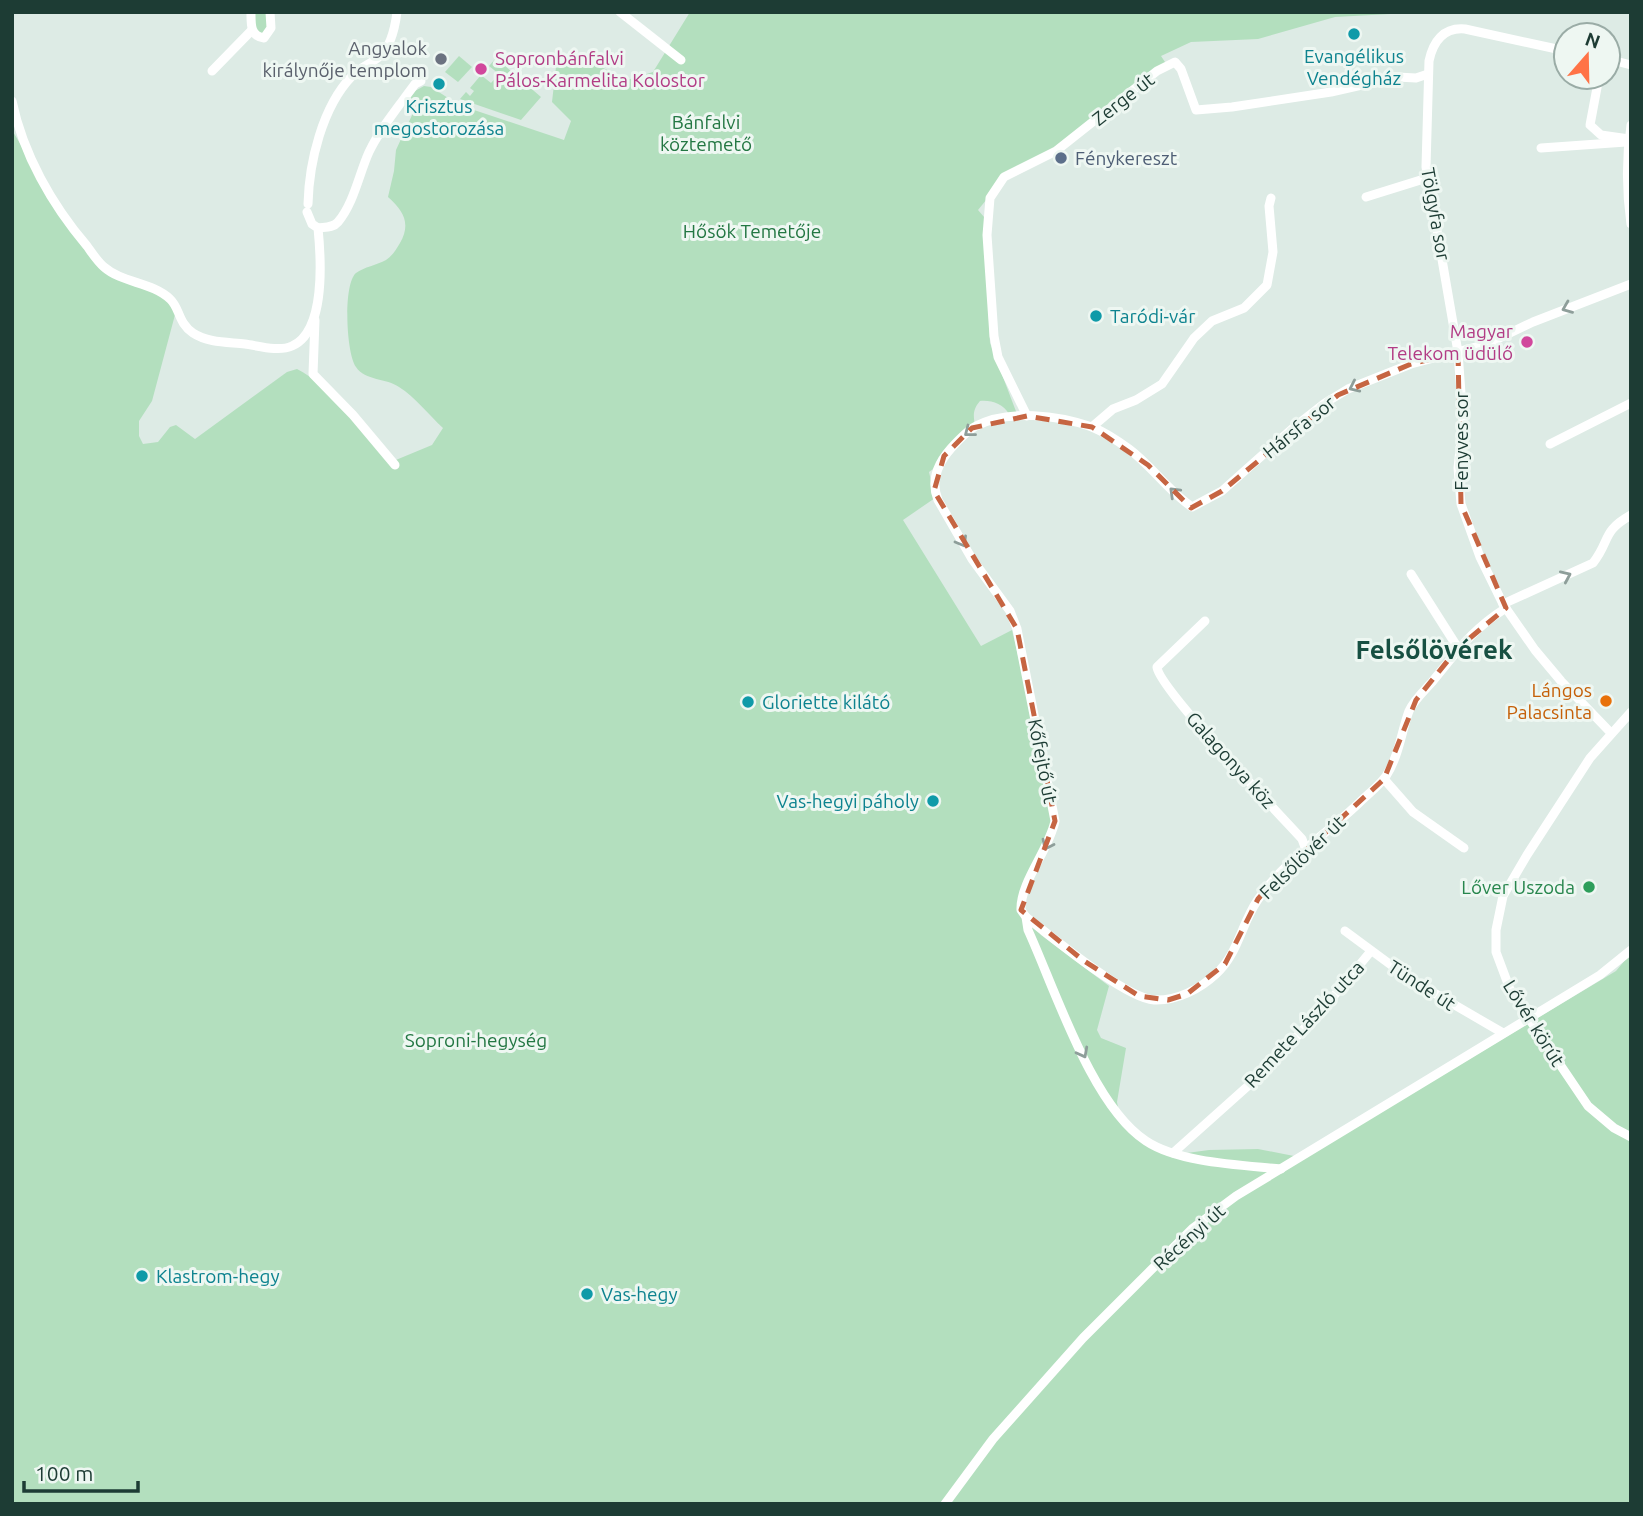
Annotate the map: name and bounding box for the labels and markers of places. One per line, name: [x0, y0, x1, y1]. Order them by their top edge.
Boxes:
marker: Evangélikus Vendégház: [1346, 26, 1362, 42]
place label: Angyalok királynője templom: [262, 37, 427, 81]
place label: Evangélikus Vendégház: [1304, 45, 1404, 89]
place label: Sopronbánfalvi Pálos-Karmelita Kolostor: [495, 47, 705, 91]
marker: Angyalok királynője templom: [433, 51, 449, 67]
marker: Sopronbánfalvi Pálos-Karmelita Kolostor: [473, 61, 489, 77]
marker: Krisztus megostorozása: [431, 76, 447, 92]
place label: Krisztus megostorozása: [374, 95, 504, 139]
place label: Fénykereszt: [1075, 147, 1178, 169]
marker: Fénykereszt: [1053, 150, 1069, 166]
place label: Taródi-vár: [1110, 305, 1195, 327]
marker: Taródi-vár: [1088, 308, 1104, 324]
place label: Magyar Telekom üdülő: [1387, 320, 1513, 364]
marker: Magyar Telekom üdülő: [1519, 334, 1535, 350]
place label: Lángos Palacsinta: [1507, 679, 1592, 723]
place label: Gloriette kilátó: [762, 691, 890, 713]
marker: Lángos Palacsinta: [1598, 693, 1614, 709]
marker: Gloriette kilátó: [740, 694, 756, 710]
place label: Vas-hegyi páholy: [776, 790, 919, 812]
marker: Vas-hegyi páholy: [925, 793, 941, 809]
place label: Lőver Uszoda: [1461, 876, 1575, 898]
marker: Lőver Uszoda: [1581, 879, 1597, 895]
place label: Klastrom-hegy: [156, 1265, 280, 1287]
marker: Klastrom-hegy: [134, 1268, 150, 1284]
place label: Vas-hegy: [601, 1283, 678, 1305]
marker: Vas-hegy: [579, 1286, 595, 1302]

